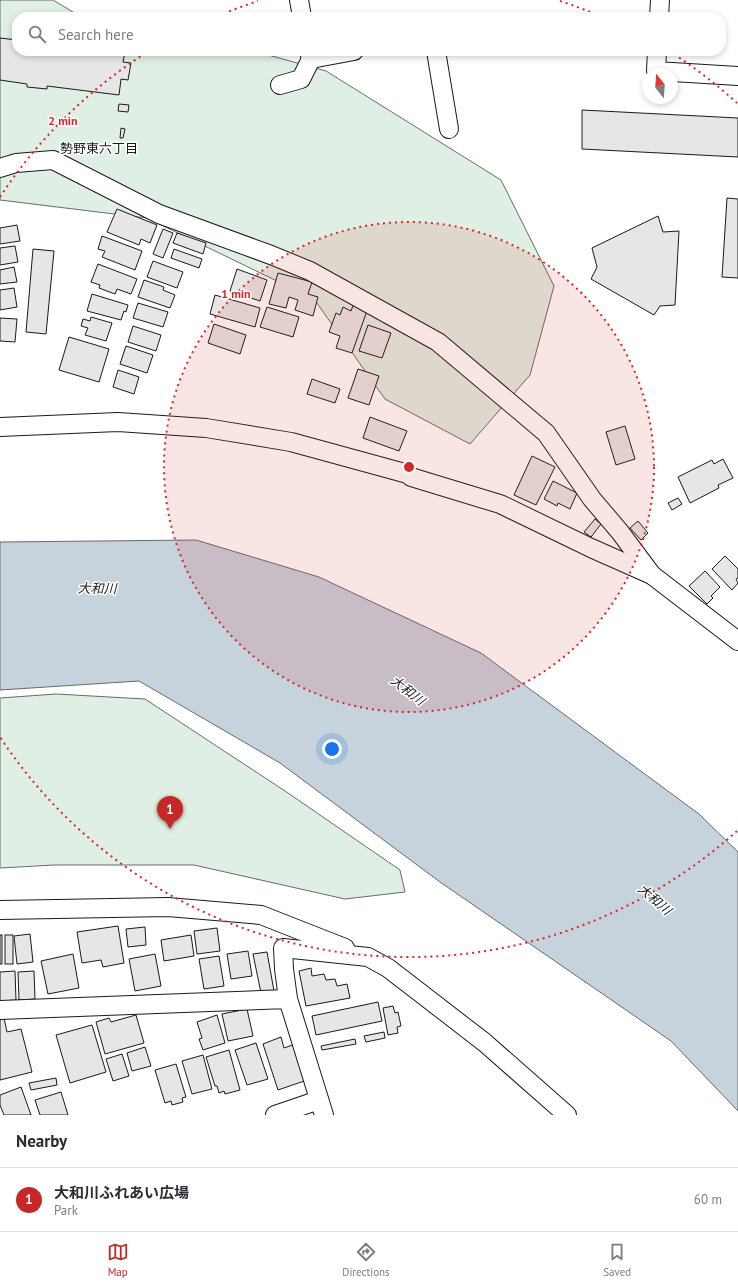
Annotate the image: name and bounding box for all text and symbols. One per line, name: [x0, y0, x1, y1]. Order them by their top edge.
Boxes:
search box: [12, 12, 726, 56]
icon: search: [26, 23, 48, 45]
text: Search here: [58, 25, 134, 44]
north arrow: [642, 68, 678, 104]
text: 2 min: [48, 113, 78, 128]
district label: 勢野東六丁目: [60, 140, 138, 157]
text: 1 min: [221, 286, 251, 301]
centre of rings: [402, 460, 416, 474]
water label: 大和川: [77, 580, 119, 597]
water label: 大和川: [387, 672, 430, 710]
your location: [322, 739, 342, 759]
pin: 1: [157, 796, 183, 829]
water label: 大和川: [634, 880, 676, 920]
text: Nearby: [16, 1130, 67, 1152]
text: 大和川ふれあい広場: [54, 1183, 189, 1202]
text: 1: [25, 1191, 33, 1208]
text: 60 m: [694, 1191, 722, 1208]
text: Park: [54, 1202, 78, 1219]
tab: Map: [107, 1241, 129, 1279]
tab: Directions: [342, 1241, 390, 1279]
tab: Saved: [603, 1241, 631, 1279]

